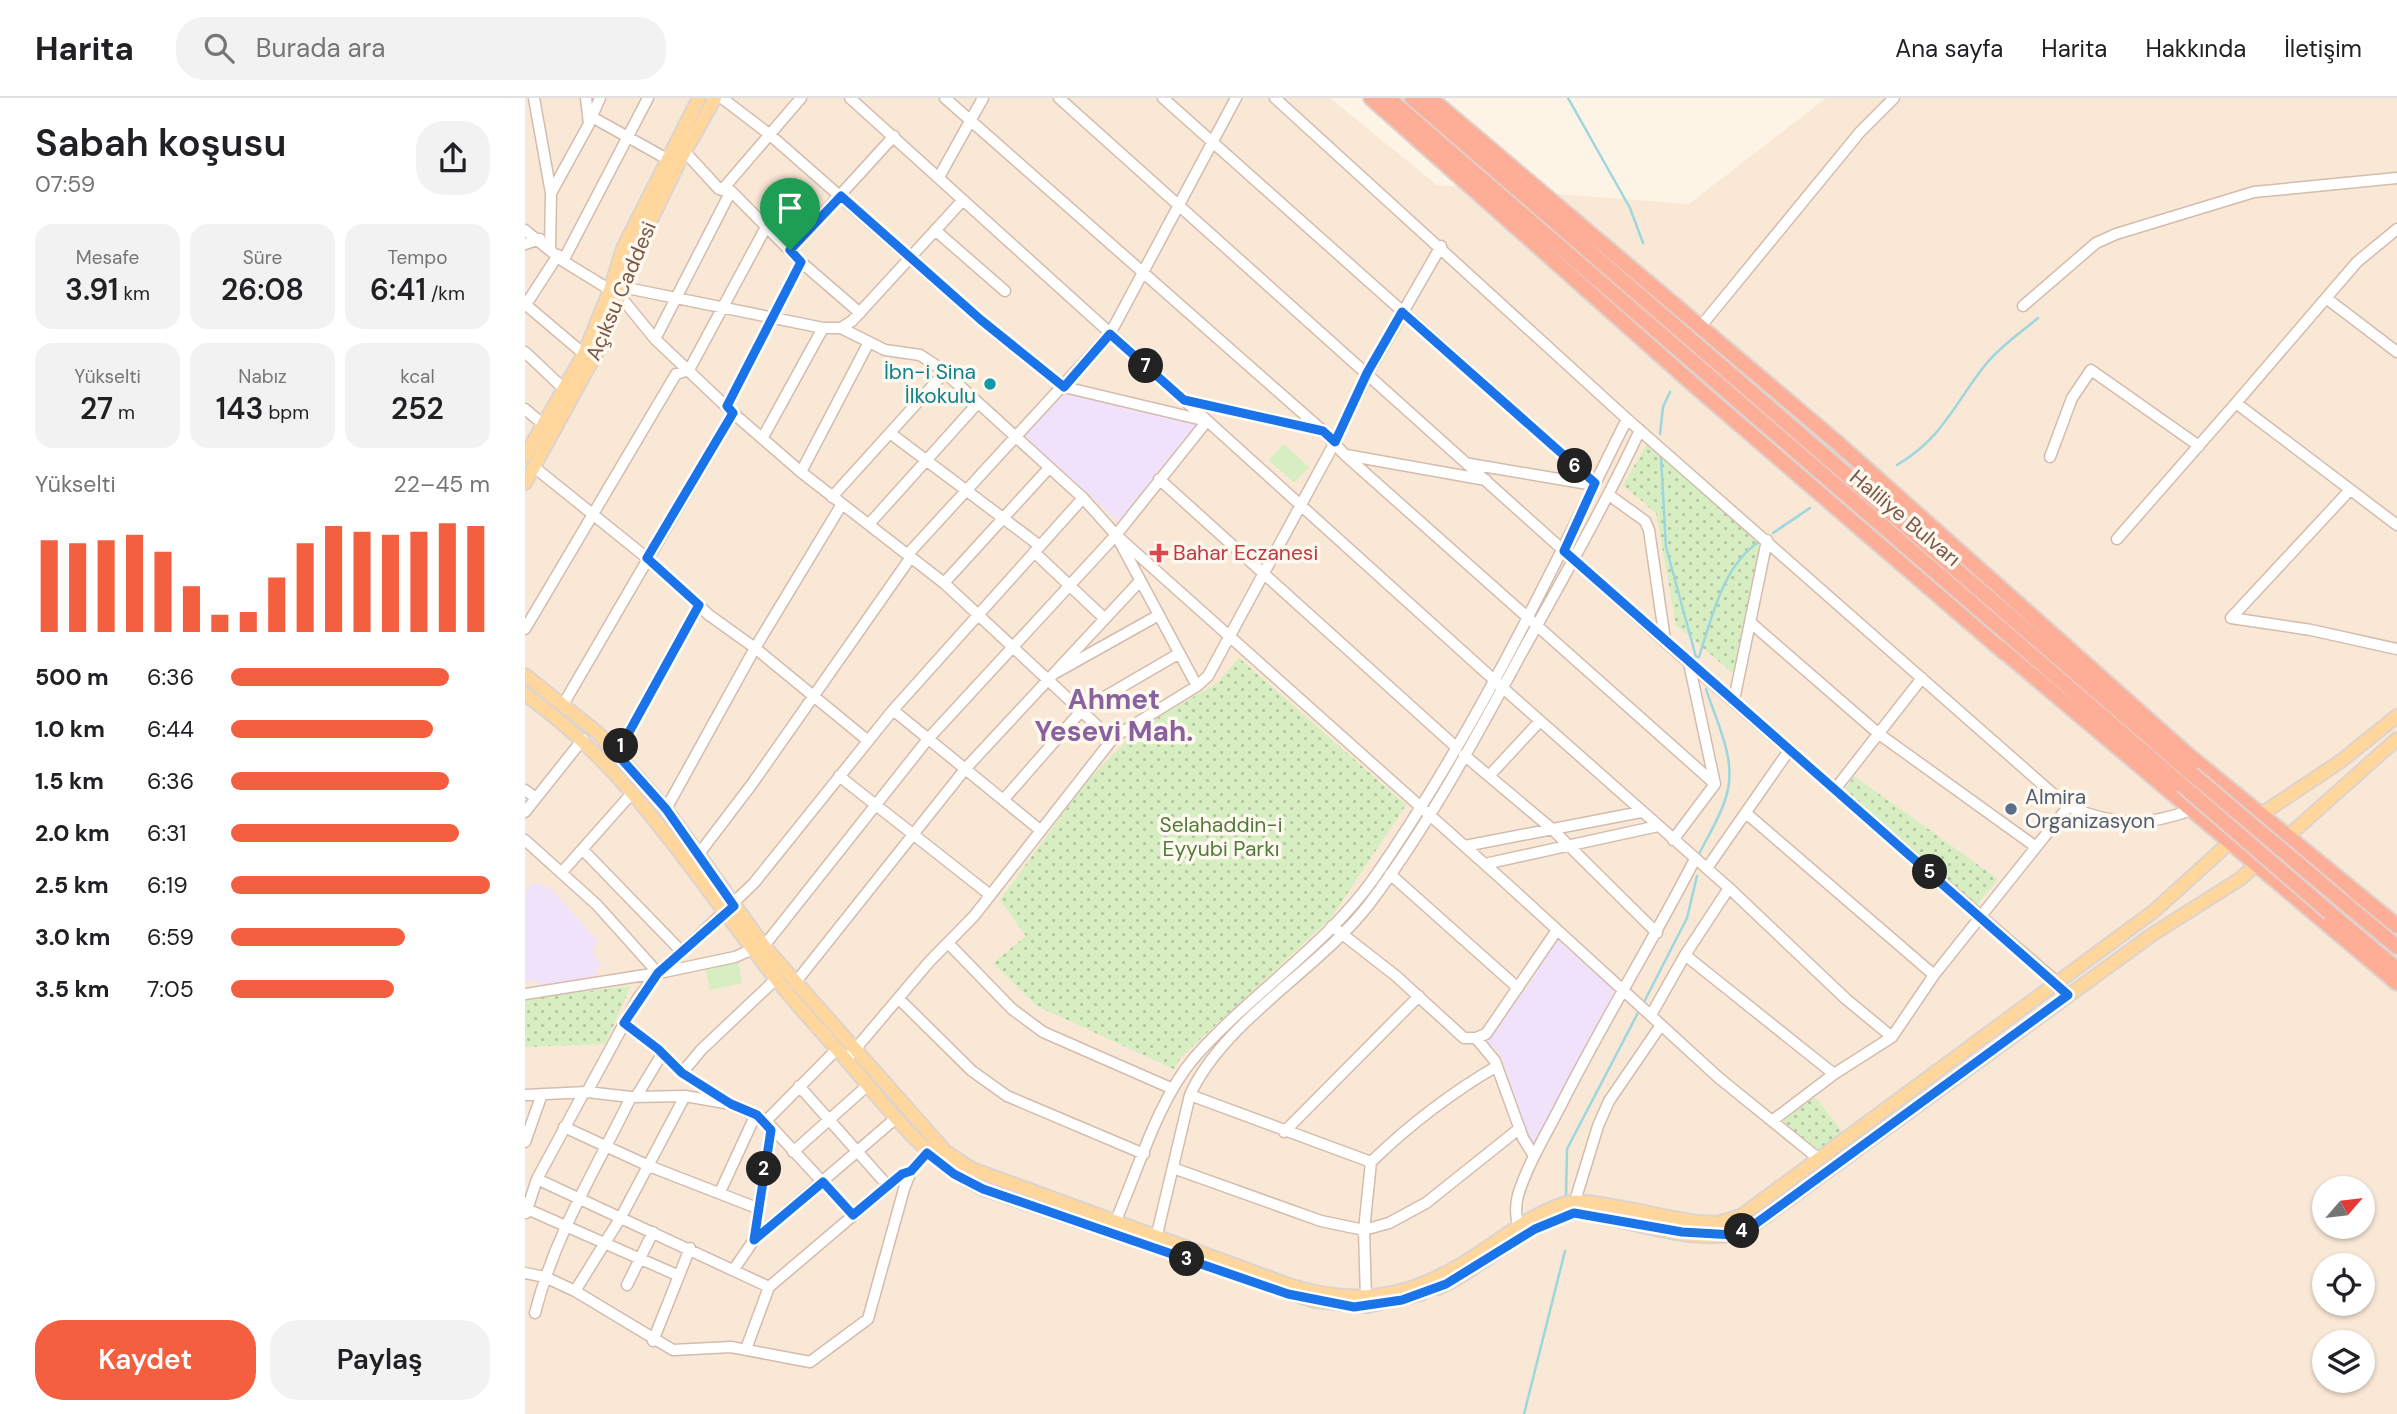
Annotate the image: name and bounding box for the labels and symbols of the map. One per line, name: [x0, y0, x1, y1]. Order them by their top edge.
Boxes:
pin: [760, 178, 820, 250]
street label: Açıksu Caddesi: [579, 217, 663, 365]
pin: 7: [1129, 348, 1163, 384]
place label: İbn-i Sina İlkokulu: [884, 358, 976, 410]
marker: İbn-i Sina İlkokulu: [982, 376, 998, 392]
pin: 6: [1557, 448, 1593, 484]
street label: Haliliye Bulvarı: [1844, 463, 1966, 573]
place label: Bahar Eczanesi: [1173, 539, 1318, 567]
marker: Bahar Eczanesi: [1151, 545, 1167, 561]
district label: Ahmet Yesevi Mah.: [1035, 681, 1193, 750]
pin: 1: [603, 728, 639, 764]
place label: Almira Organizasyon: [2025, 783, 2155, 835]
marker: Almira Organizasyon: [2003, 801, 2019, 817]
park label: Selahaddin-i Eyyubi Parkı: [1160, 811, 1282, 863]
pin: 5: [1913, 854, 1947, 890]
pin: 2: [747, 1152, 781, 1186]
north arrow: [2312, 1176, 2375, 1239]
pin: 4: [1725, 1214, 1759, 1248]
pin: 3: [1169, 1242, 1205, 1276]

